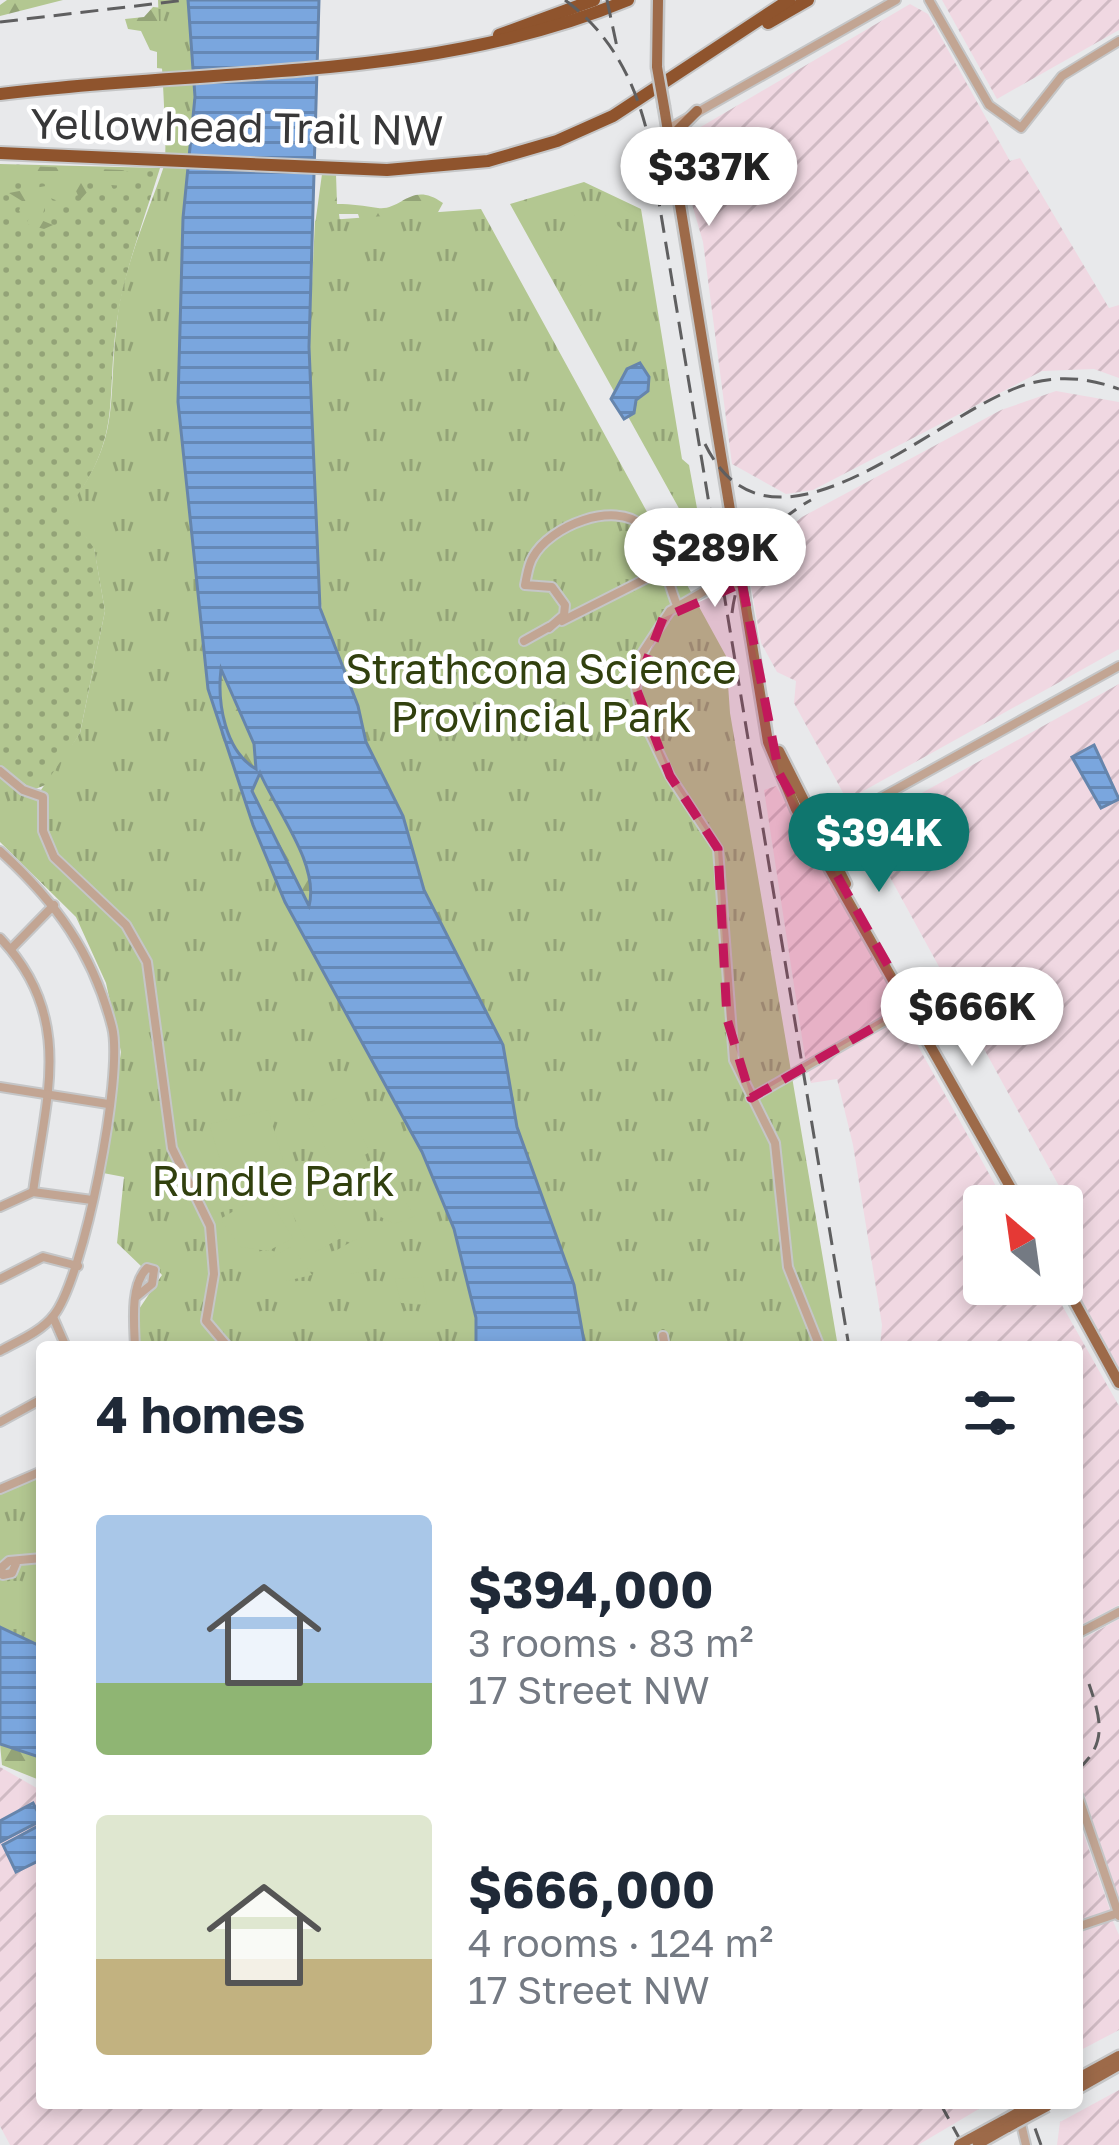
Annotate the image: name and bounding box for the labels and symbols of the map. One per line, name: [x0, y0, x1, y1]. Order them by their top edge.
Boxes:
street label: Yellowhead Trail NW: [30, 97, 444, 155]
pin: $337K: [625, 127, 793, 229]
pin: $289K: [631, 508, 799, 610]
park label: Strathcona Science Provincial Park: [345, 643, 737, 741]
pin: $394K: [795, 793, 963, 895]
pin: $666K: [888, 967, 1056, 1069]
park label: Rundle Park: [151, 1155, 395, 1205]
north arrow: [963, 1185, 1083, 1305]

